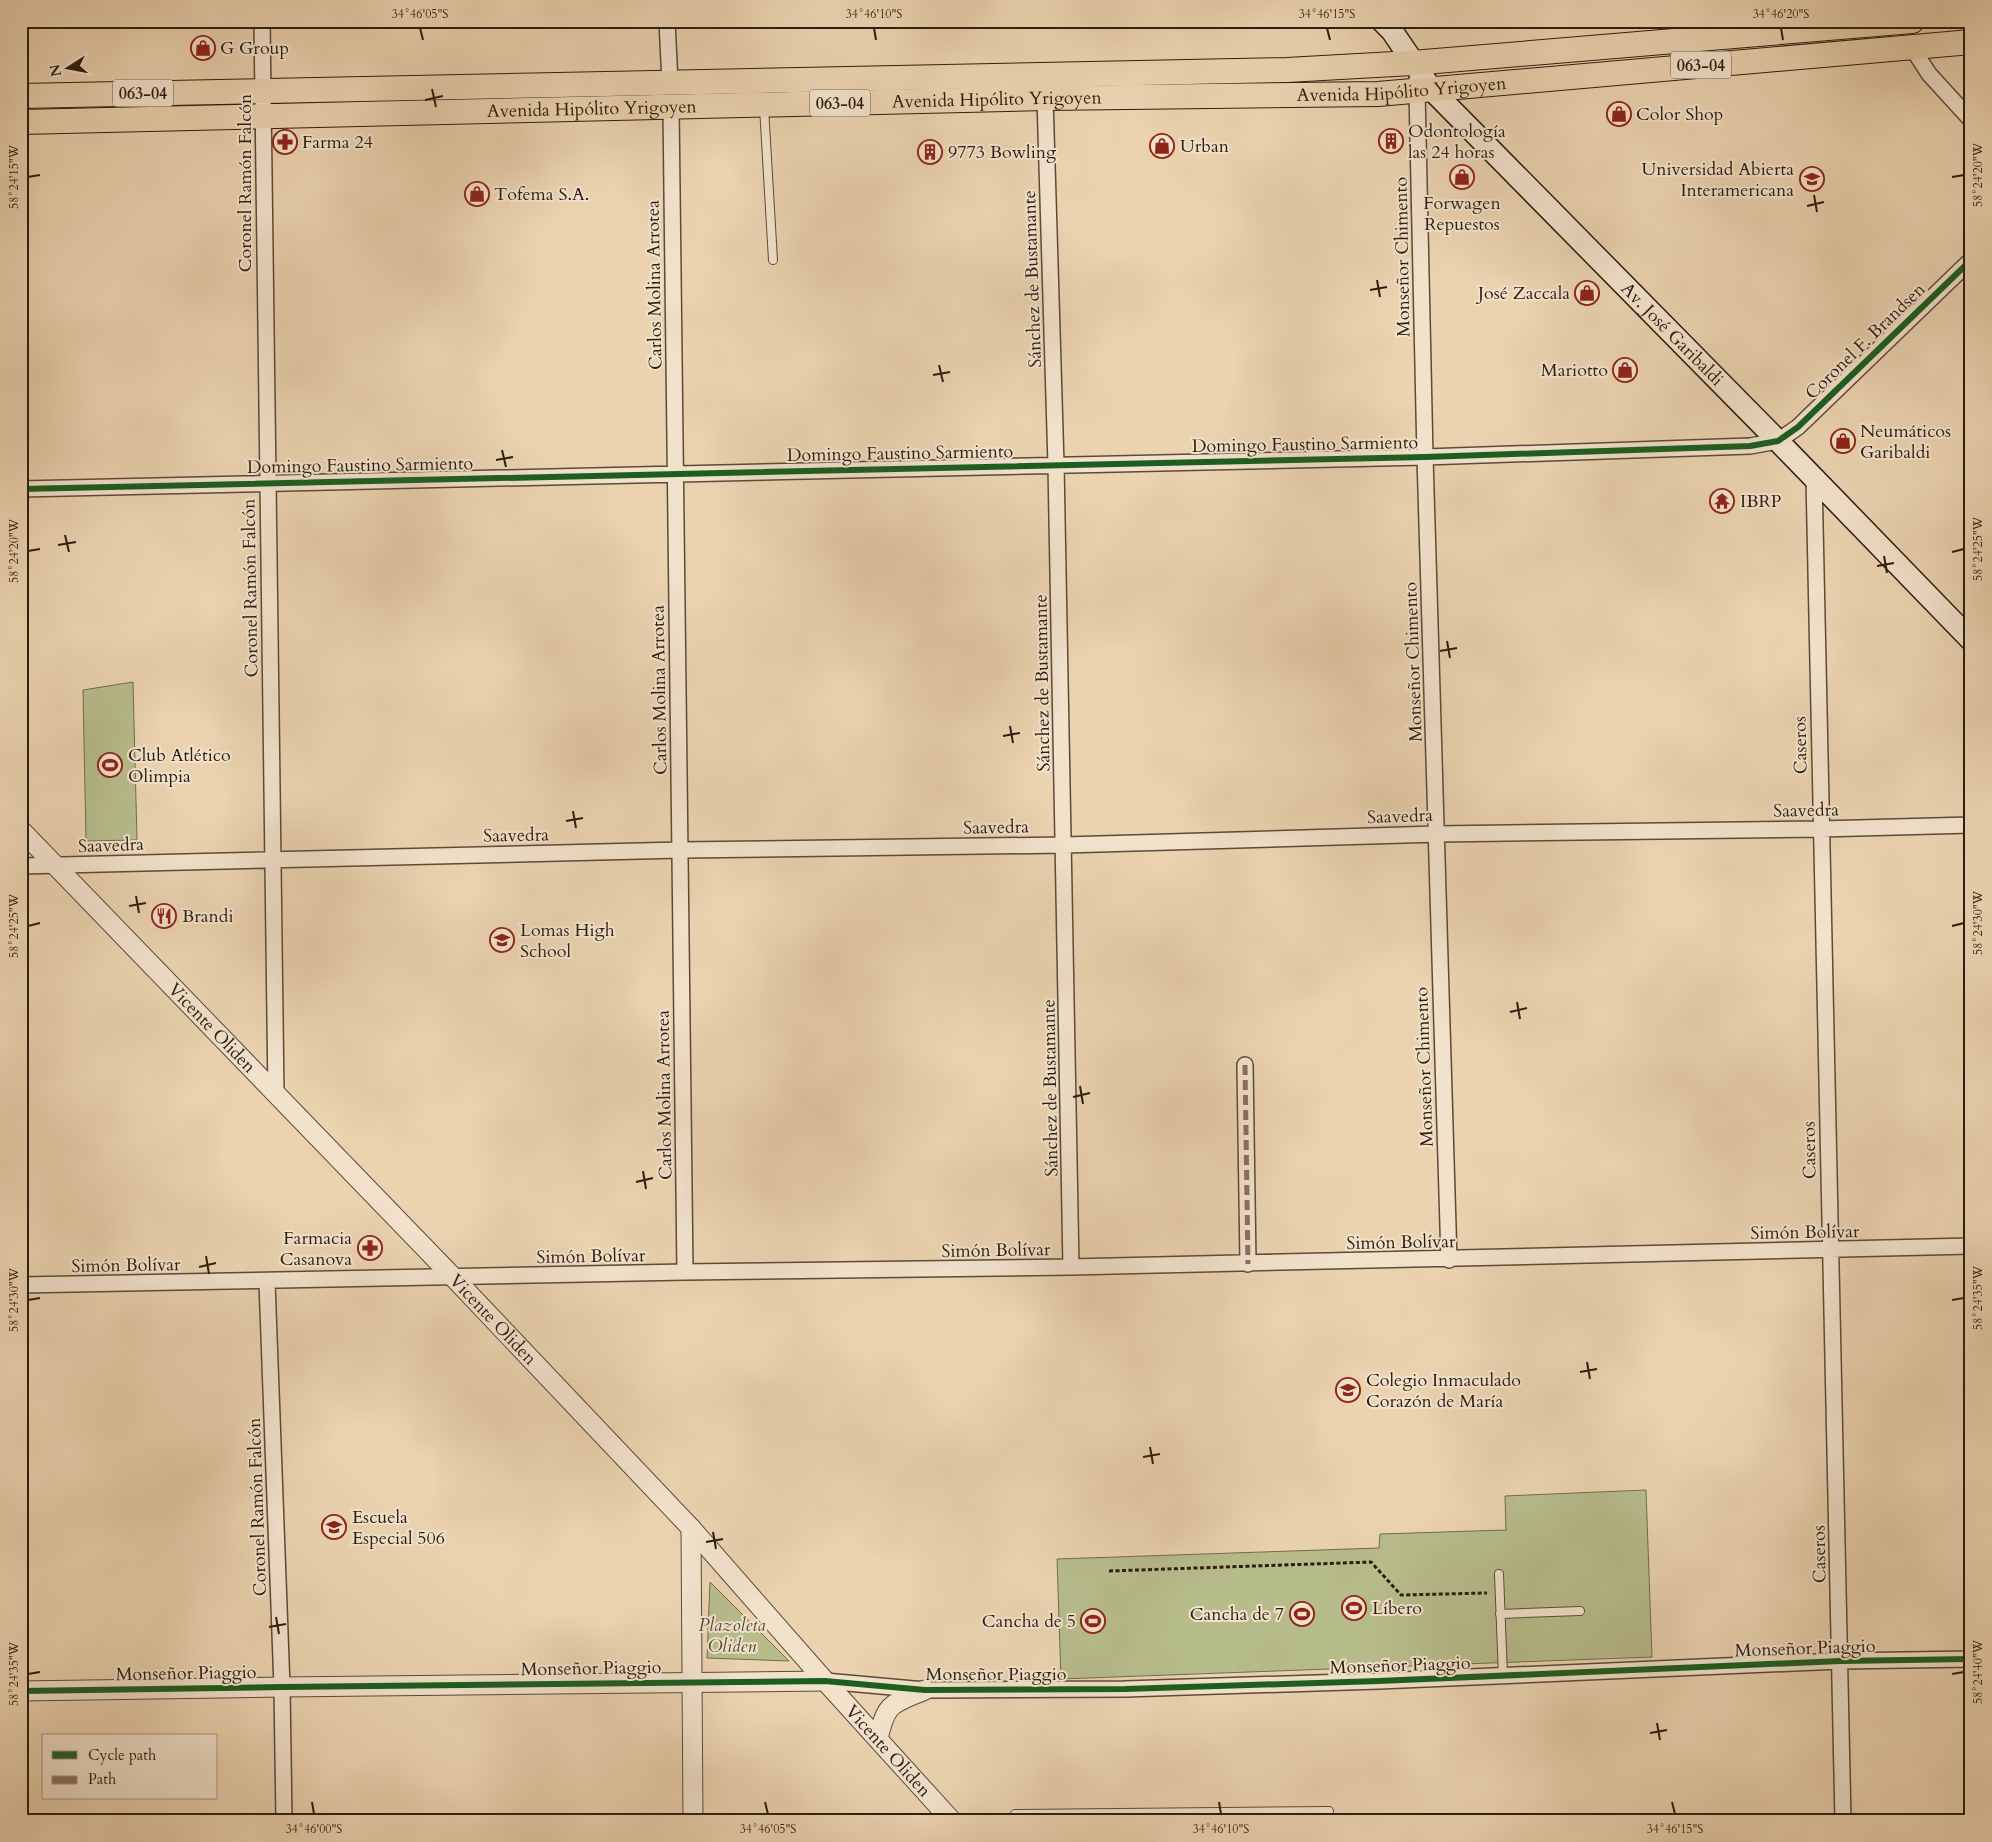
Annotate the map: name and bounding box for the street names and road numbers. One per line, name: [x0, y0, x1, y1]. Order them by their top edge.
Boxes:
road number: 063-04: [1671, 52, 1731, 78]
street label: Avenida Hipólito Yrigoyen: [1297, 71, 1508, 108]
road number: 063-04: [113, 80, 173, 106]
street label: Avenida Hipólito Yrigoyen: [892, 85, 1103, 115]
road number: 063-04: [810, 90, 870, 116]
street label: Coronel Ramón Falcón: [233, 93, 258, 272]
street label: Avenida Hipólito Yrigoyen: [487, 94, 698, 124]
street label: Monseñor Chimento: [1389, 176, 1416, 337]
street label: Sánchez de Bustamante: [1017, 190, 1048, 368]
street label: Carlos Molina Arrotea: [641, 200, 668, 370]
street label: Av. José Garibaldi: [1615, 277, 1729, 392]
street label: Coronel F. Brandsen: [1800, 277, 1931, 405]
street label: Domingo Faustino Sarmiento: [1192, 430, 1419, 459]
street label: Domingo Faustino Sarmiento: [787, 439, 1014, 468]
street label: Domingo Faustino Sarmiento: [247, 451, 474, 480]
street label: Coronel Ramón Falcón: [236, 498, 265, 678]
street label: Monseñor Chimento: [1398, 581, 1429, 742]
street label: Sánchez de Bustamante: [1028, 594, 1057, 772]
street label: Carlos Molina Arrotea: [646, 605, 673, 775]
street label: Caseros: [1787, 716, 1814, 774]
street label: Saavedra: [1773, 797, 1839, 824]
street label: Saavedra: [1367, 803, 1434, 830]
street label: Saavedra: [963, 814, 1029, 841]
street label: Saavedra: [483, 822, 549, 849]
street label: Saavedra: [78, 832, 145, 859]
street label: Vicente Oliden: [162, 977, 262, 1079]
street label: Monseñor Chimento: [1409, 986, 1440, 1147]
street label: Sánchez de Bustamante: [1036, 999, 1065, 1177]
street label: Carlos Molina Arrotea: [651, 1010, 678, 1180]
street label: Caseros: [1796, 1121, 1823, 1179]
street label: Simón Bolívar: [1750, 1219, 1860, 1246]
street label: Simón Bolívar: [1346, 1229, 1456, 1256]
street label: Simón Bolívar: [941, 1237, 1051, 1264]
street label: Simón Bolívar: [536, 1243, 646, 1270]
street label: Simón Bolívar: [71, 1252, 181, 1279]
street label: Vicente Oliden: [444, 1269, 543, 1371]
street label: Coronel Ramón Falcón: [242, 1417, 273, 1597]
street label: Caseros: [1806, 1525, 1833, 1583]
street label: Monseñor Piaggio: [1734, 1634, 1876, 1663]
street label: Monseñor Piaggio: [1329, 1651, 1471, 1680]
street label: Monseñor Piaggio: [520, 1655, 662, 1682]
street label: Monseñor Piaggio: [115, 1660, 257, 1687]
street label: Monseñor Piaggio: [926, 1662, 1067, 1687]
street label: Vicente Oliden: [839, 1699, 937, 1803]

